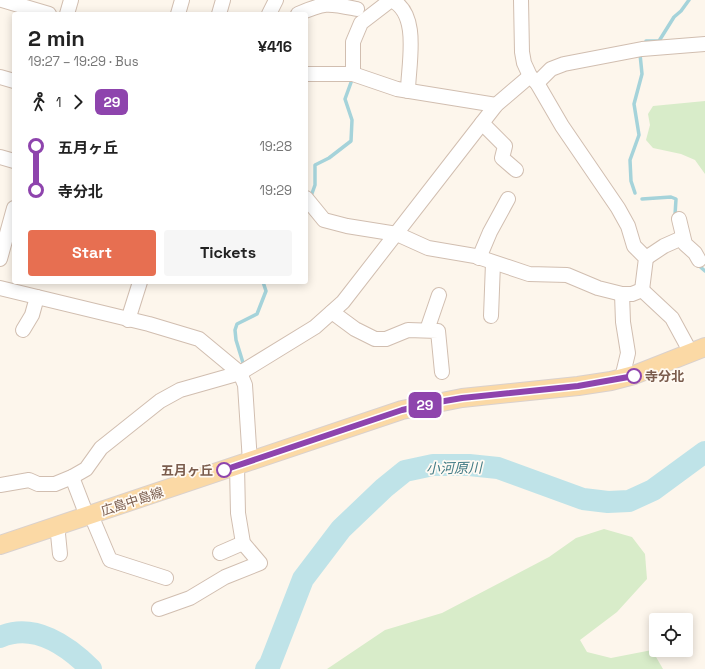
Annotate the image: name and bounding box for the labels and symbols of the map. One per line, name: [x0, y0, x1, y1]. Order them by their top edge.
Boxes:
marker: 寺分北: [626, 368, 642, 384]
place label: 寺分北: [645, 368, 684, 385]
line badge: 29: [407, 392, 443, 418]
water label: 小河原川: [426, 458, 484, 477]
place label: 五月ヶ丘: [161, 462, 213, 479]
marker: 五月ヶ丘: [216, 462, 232, 478]
street label: 広島中島線: [99, 483, 166, 520]

